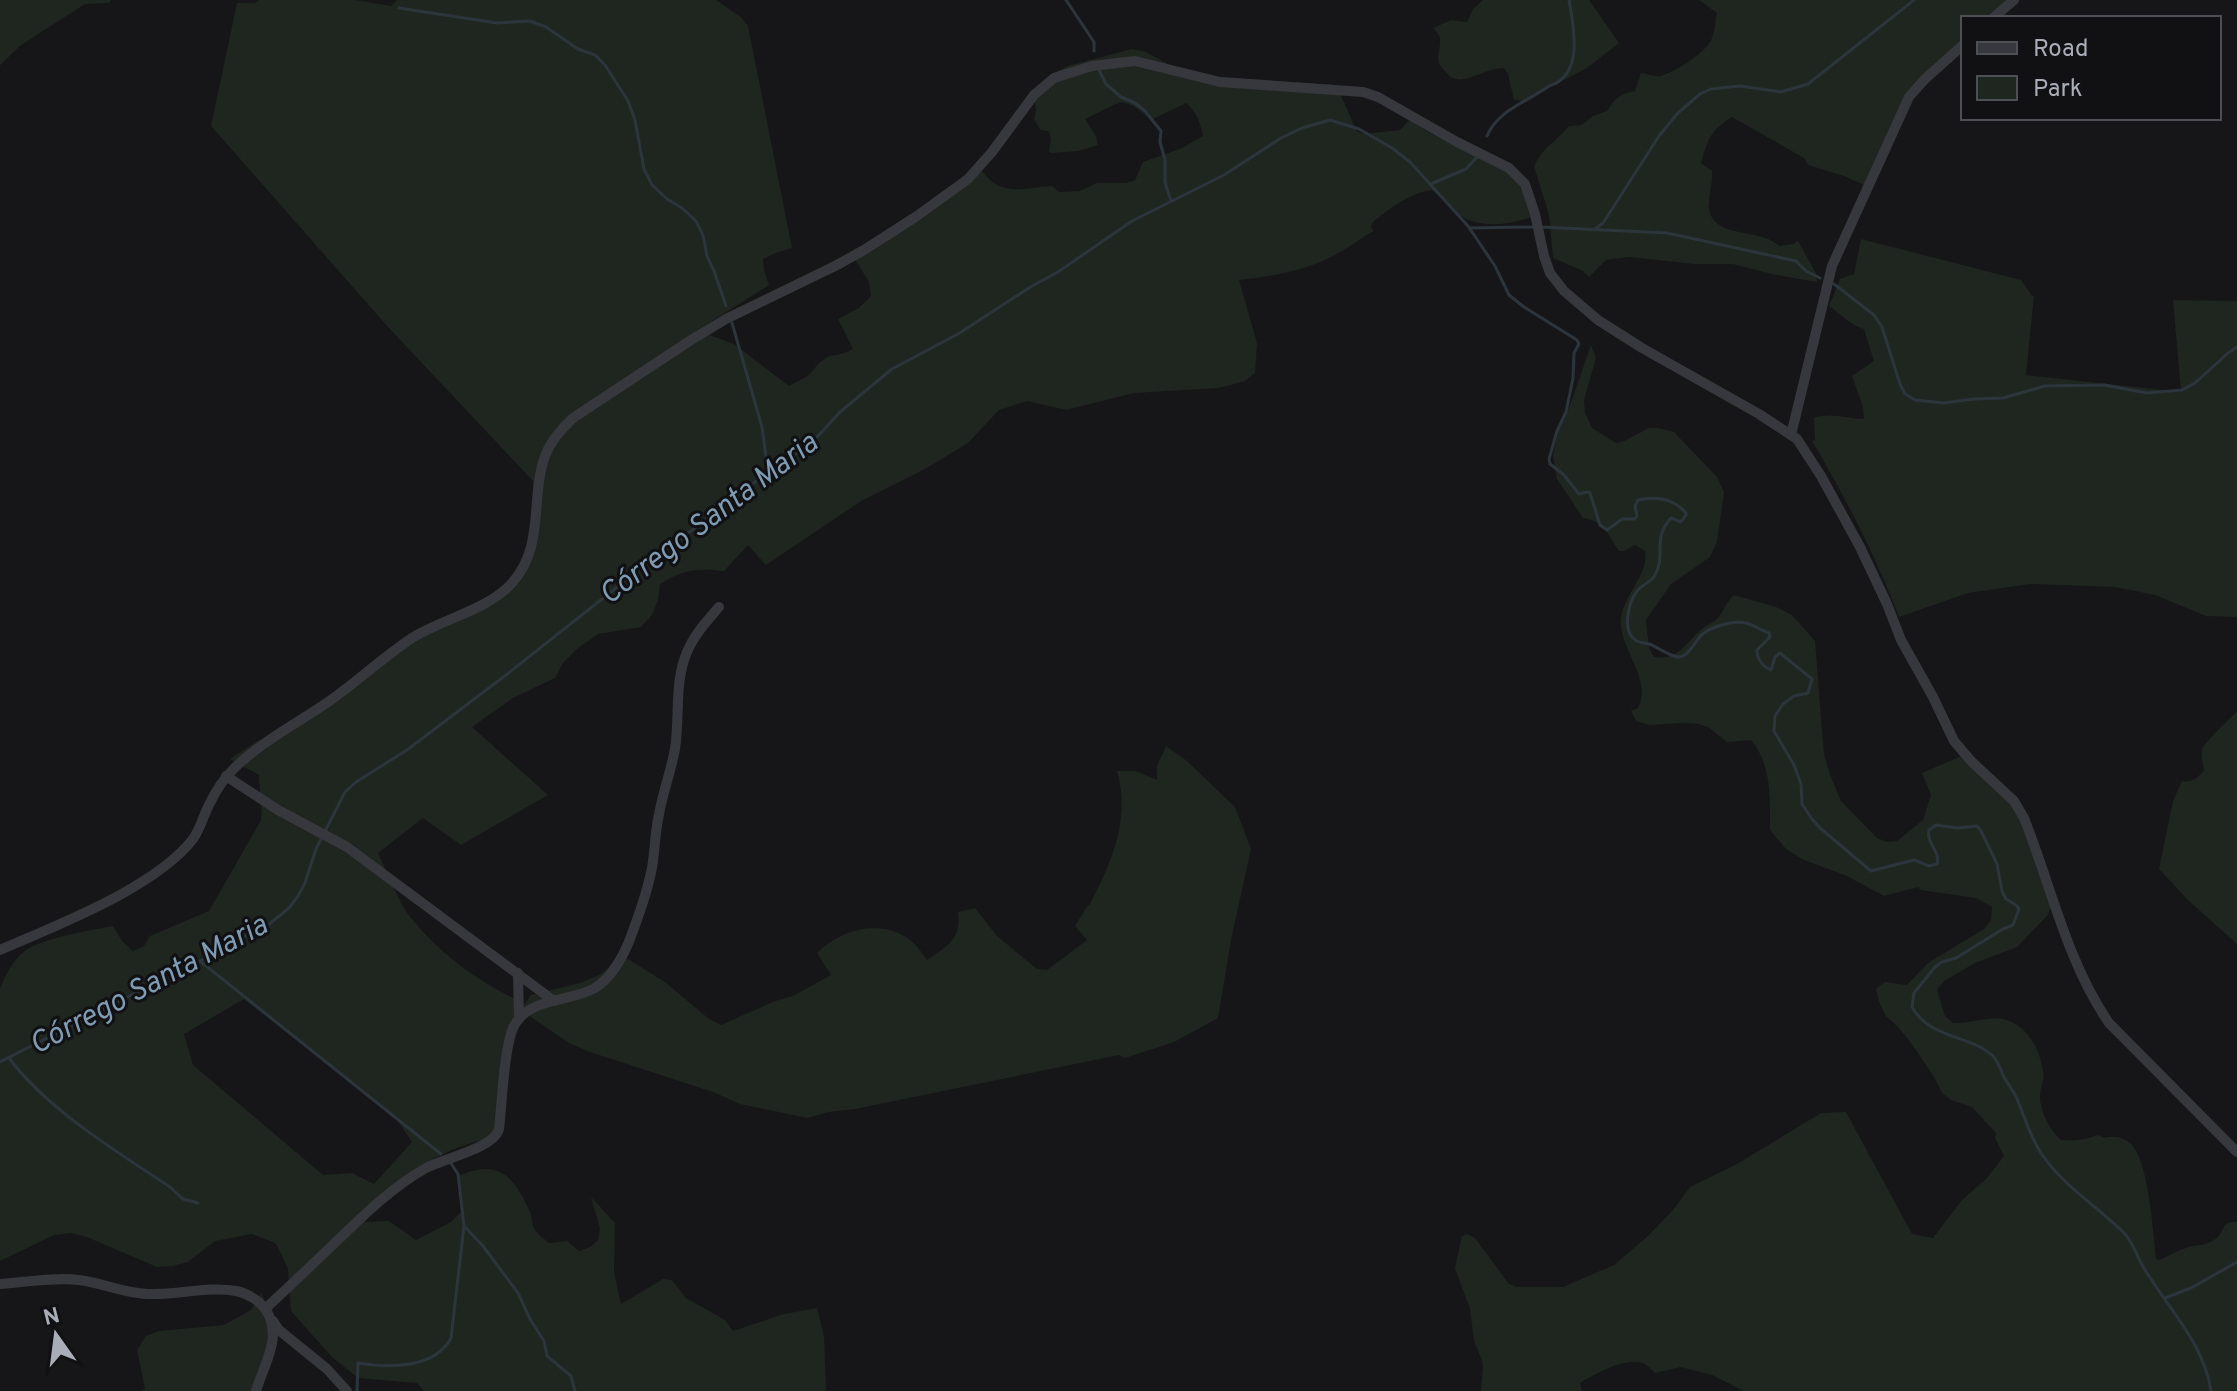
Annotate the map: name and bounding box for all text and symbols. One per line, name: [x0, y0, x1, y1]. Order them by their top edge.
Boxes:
legend: [1961, 16, 2221, 120]
text: Road: [2033, 35, 2089, 65]
text: Park: [2033, 75, 2083, 105]
water label: Córrego Santa Maria: [593, 425, 827, 614]
water label: Córrego Santa Maria: [24, 908, 275, 1065]
north arrow: [16, 1295, 96, 1375]
text: N: [41, 1303, 63, 1333]

